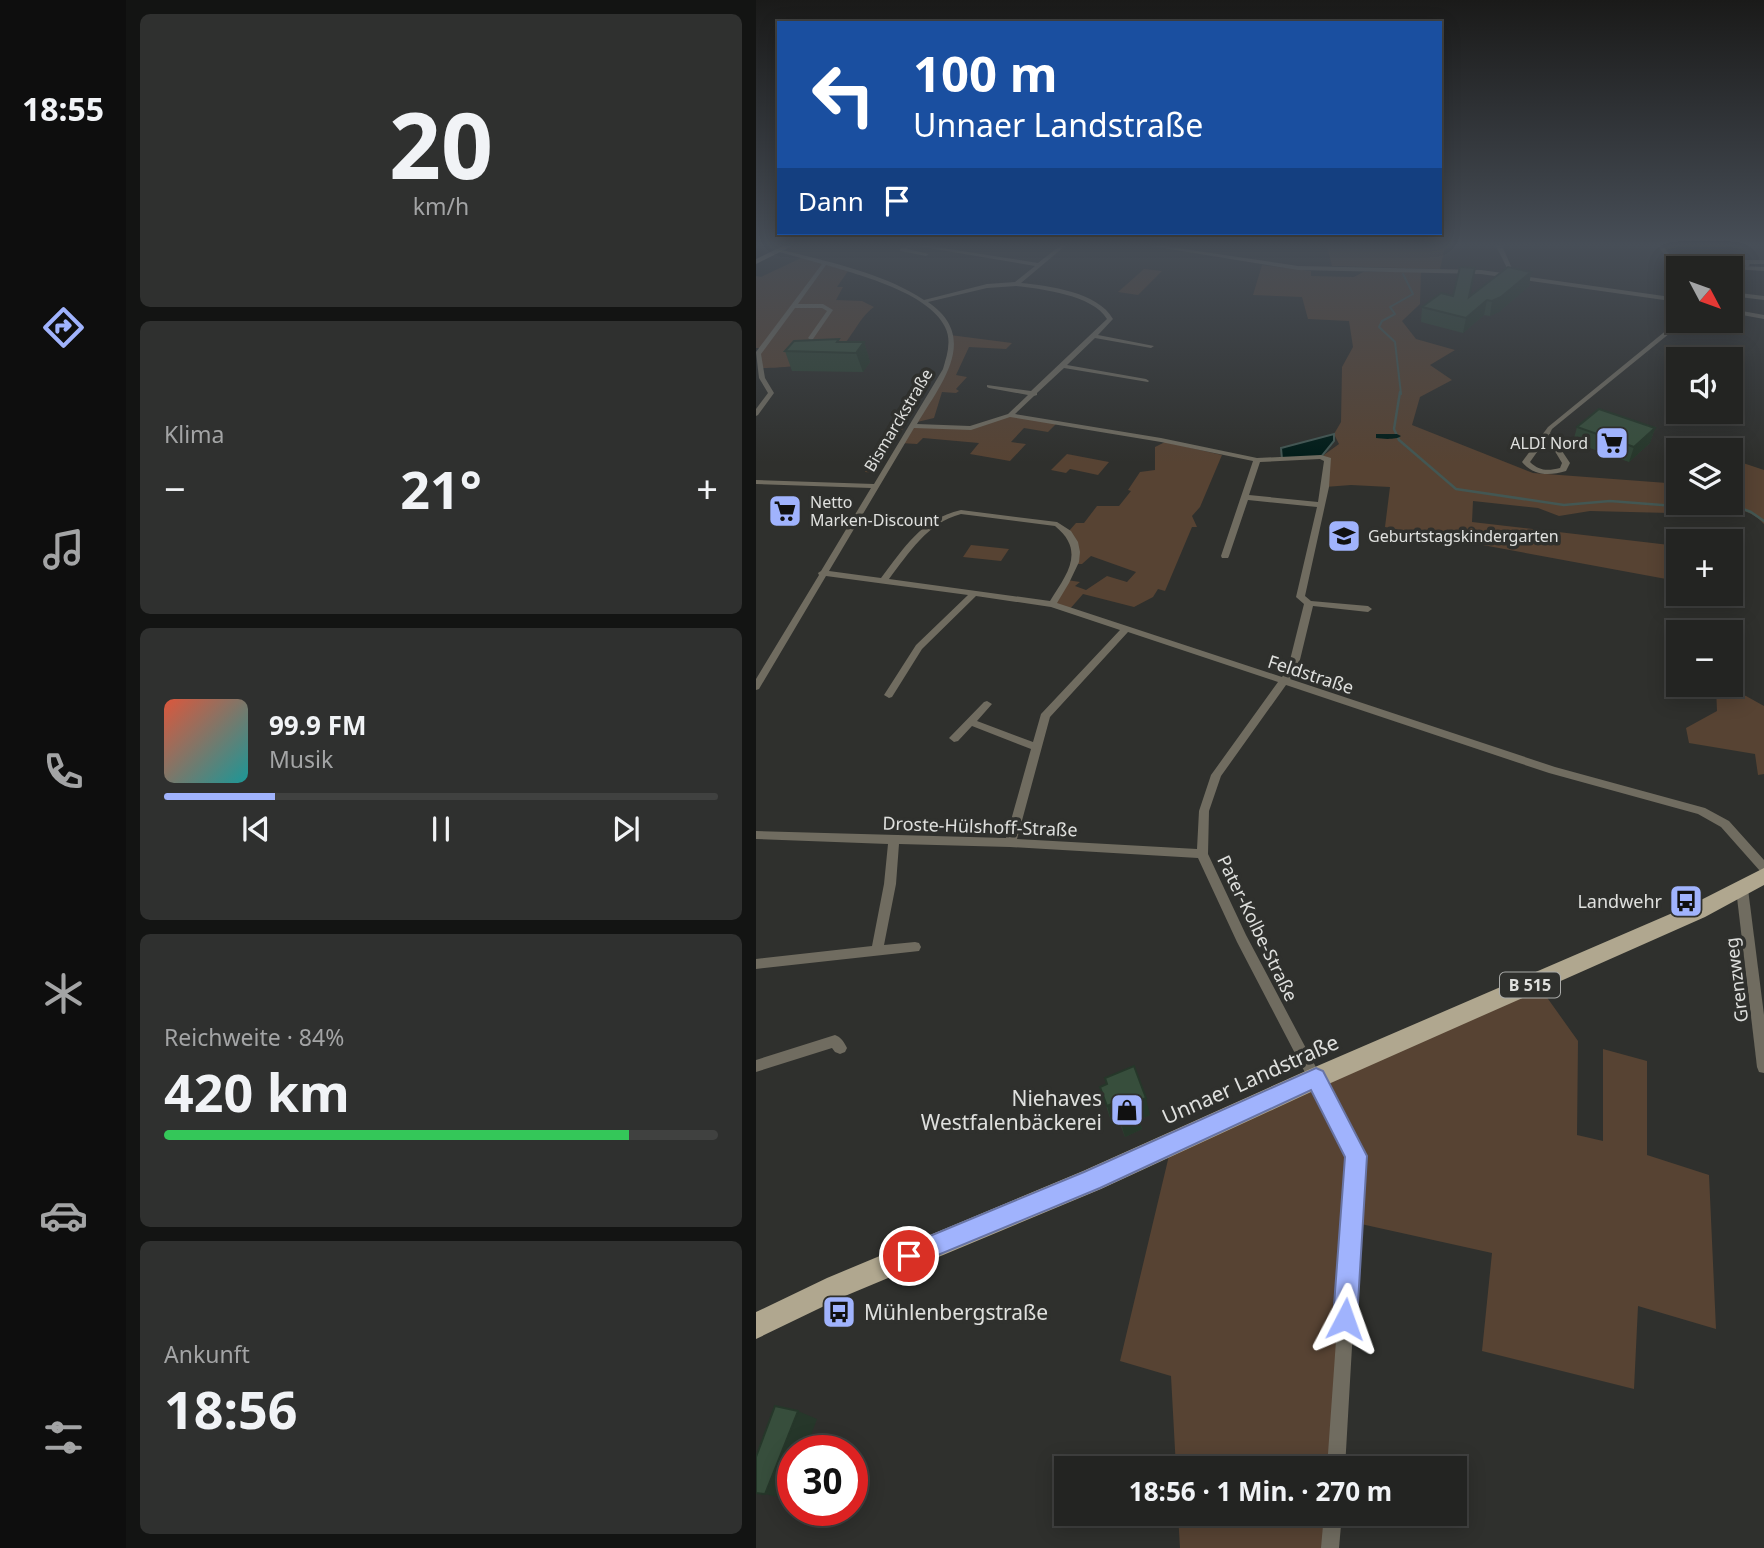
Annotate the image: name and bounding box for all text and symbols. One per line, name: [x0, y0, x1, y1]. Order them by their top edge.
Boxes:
text: 100 m: [913, 40, 1058, 106]
icon: left: [798, 49, 889, 140]
text: 20: [389, 82, 493, 206]
text: 18:55: [22, 87, 104, 130]
text: Unnaer Landstraße: [913, 103, 1203, 146]
icon: arrive: [878, 182, 916, 220]
text: Dann: [798, 183, 864, 219]
text: km/h: [413, 190, 469, 222]
north arrow: [1666, 256, 1743, 332]
map controls: [1666, 256, 1743, 697]
icon: directions: [39, 303, 88, 352]
button: sound: [1666, 347, 1743, 424]
street label: Bismarckstraße: [859, 364, 937, 476]
text: Klima: [164, 418, 225, 450]
supermarket icon: ALDI Nord: [1593, 424, 1631, 462]
place label: ALDI Nord: [1510, 432, 1588, 454]
button: layers: [1666, 438, 1743, 515]
text: 21°: [400, 453, 482, 524]
text: −: [164, 462, 186, 514]
text: +: [696, 462, 718, 514]
place label: Netto Marken-Discount: [810, 491, 939, 531]
supermarket icon: Netto Marken-Discount: [766, 492, 804, 530]
school or university icon: Geburtstagskindergarten: [1325, 517, 1363, 555]
icon: music: [39, 525, 88, 574]
place label: Geburtstagskindergarten: [1368, 525, 1559, 547]
button: +: [1666, 529, 1743, 606]
button: −: [1666, 620, 1743, 697]
street label: Feldstraße: [1265, 649, 1357, 699]
text: 99.9 FM: [269, 707, 366, 743]
text: Musik: [269, 743, 333, 775]
icon: phone: [39, 747, 88, 796]
icon: previous: [237, 810, 275, 848]
icon: pause: [422, 810, 460, 848]
icon: next: [607, 810, 645, 848]
street label: Droste-Hülshoff-Straße: [882, 811, 1078, 841]
street label: Pater-Kolbe-Straße: [1212, 851, 1304, 1005]
bus stop icon: Landwehr: [1667, 882, 1705, 920]
place label: Landwehr: [1577, 889, 1663, 913]
street label: Grenzweg: [1719, 936, 1753, 1024]
icon: climate: [39, 969, 88, 1018]
road number: B 515: [1500, 973, 1560, 998]
text: Reichweite · 84%: [164, 1021, 344, 1053]
street label: Unnaer Landstraße: [1157, 1027, 1343, 1131]
text: 420 km: [164, 1056, 350, 1127]
place label: Niehaves Westfalenbäckerei: [921, 1084, 1102, 1136]
shop icon: Niehaves Westfalenbäckerei: [1108, 1091, 1146, 1129]
icon: car: [39, 1191, 88, 1240]
pin: [879, 1226, 939, 1286]
icon: arrive: [890, 1237, 928, 1275]
position arrow: [1308, 1282, 1382, 1356]
bus stop icon: Mühlenbergstraße: [820, 1293, 858, 1331]
place label: Mühlenbergstraße: [864, 1298, 1048, 1326]
text: Ankunft: [164, 1338, 250, 1370]
text: 18:56: [164, 1373, 298, 1444]
icon: filters: [39, 1413, 88, 1462]
speed limit sign: 30: [777, 1435, 868, 1526]
text: 18:56 · 1 Min. · 270 m: [1129, 1473, 1392, 1509]

